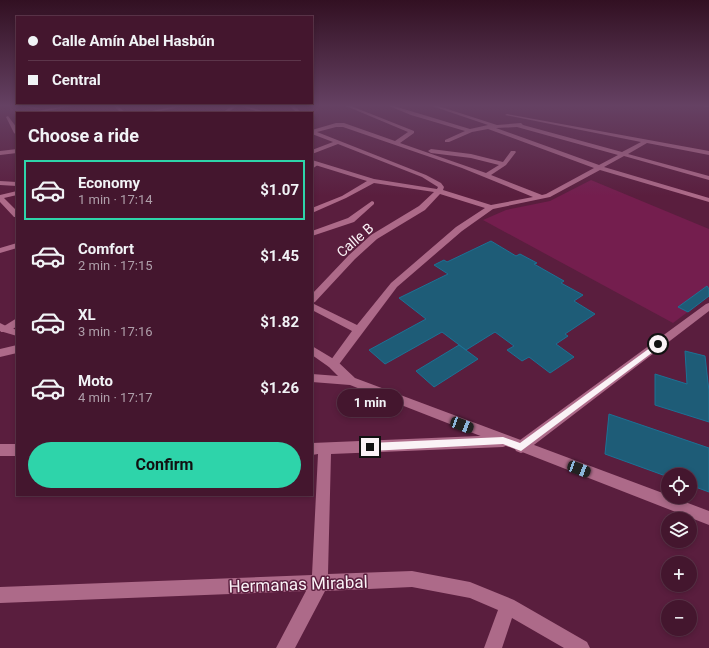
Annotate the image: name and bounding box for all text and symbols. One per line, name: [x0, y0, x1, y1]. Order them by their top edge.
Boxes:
text: Calle Amín Abel Hasbún: [52, 32, 215, 50]
text: Central: [52, 71, 101, 89]
text: Choose a ride: [28, 125, 139, 146]
icon: car: [30, 172, 66, 208]
text: Economy: [78, 174, 140, 192]
text: $1.07: [260, 181, 299, 199]
text: 1 min · 17:14: [78, 192, 153, 207]
street label: Calle B: [333, 220, 377, 260]
icon: car: [30, 238, 66, 274]
text: Comfort: [78, 240, 134, 258]
text: $1.45: [260, 247, 299, 265]
text: 2 min · 17:15: [78, 258, 153, 273]
icon: car: [30, 304, 66, 340]
text: XL: [78, 306, 96, 324]
text: $1.82: [260, 313, 299, 331]
text: 3 min · 17:16: [78, 324, 153, 339]
route start: [649, 335, 667, 353]
icon: car: [30, 370, 66, 406]
text: Moto: [78, 372, 113, 390]
text: $1.26: [260, 379, 299, 397]
callout: 1 min: [337, 389, 403, 417]
text: 4 min · 17:17: [78, 390, 153, 405]
text: 1 min: [354, 395, 386, 410]
car: [449, 415, 475, 435]
route end: [361, 438, 379, 456]
button: Confirm: [28, 442, 301, 488]
car: [566, 459, 592, 479]
map controls: [661, 468, 697, 636]
button: locate: [661, 468, 697, 504]
button: layers: [661, 512, 697, 548]
button: +: [661, 556, 697, 592]
street label: Hermanas Mirabal: [228, 572, 368, 596]
button: −: [661, 600, 697, 636]

